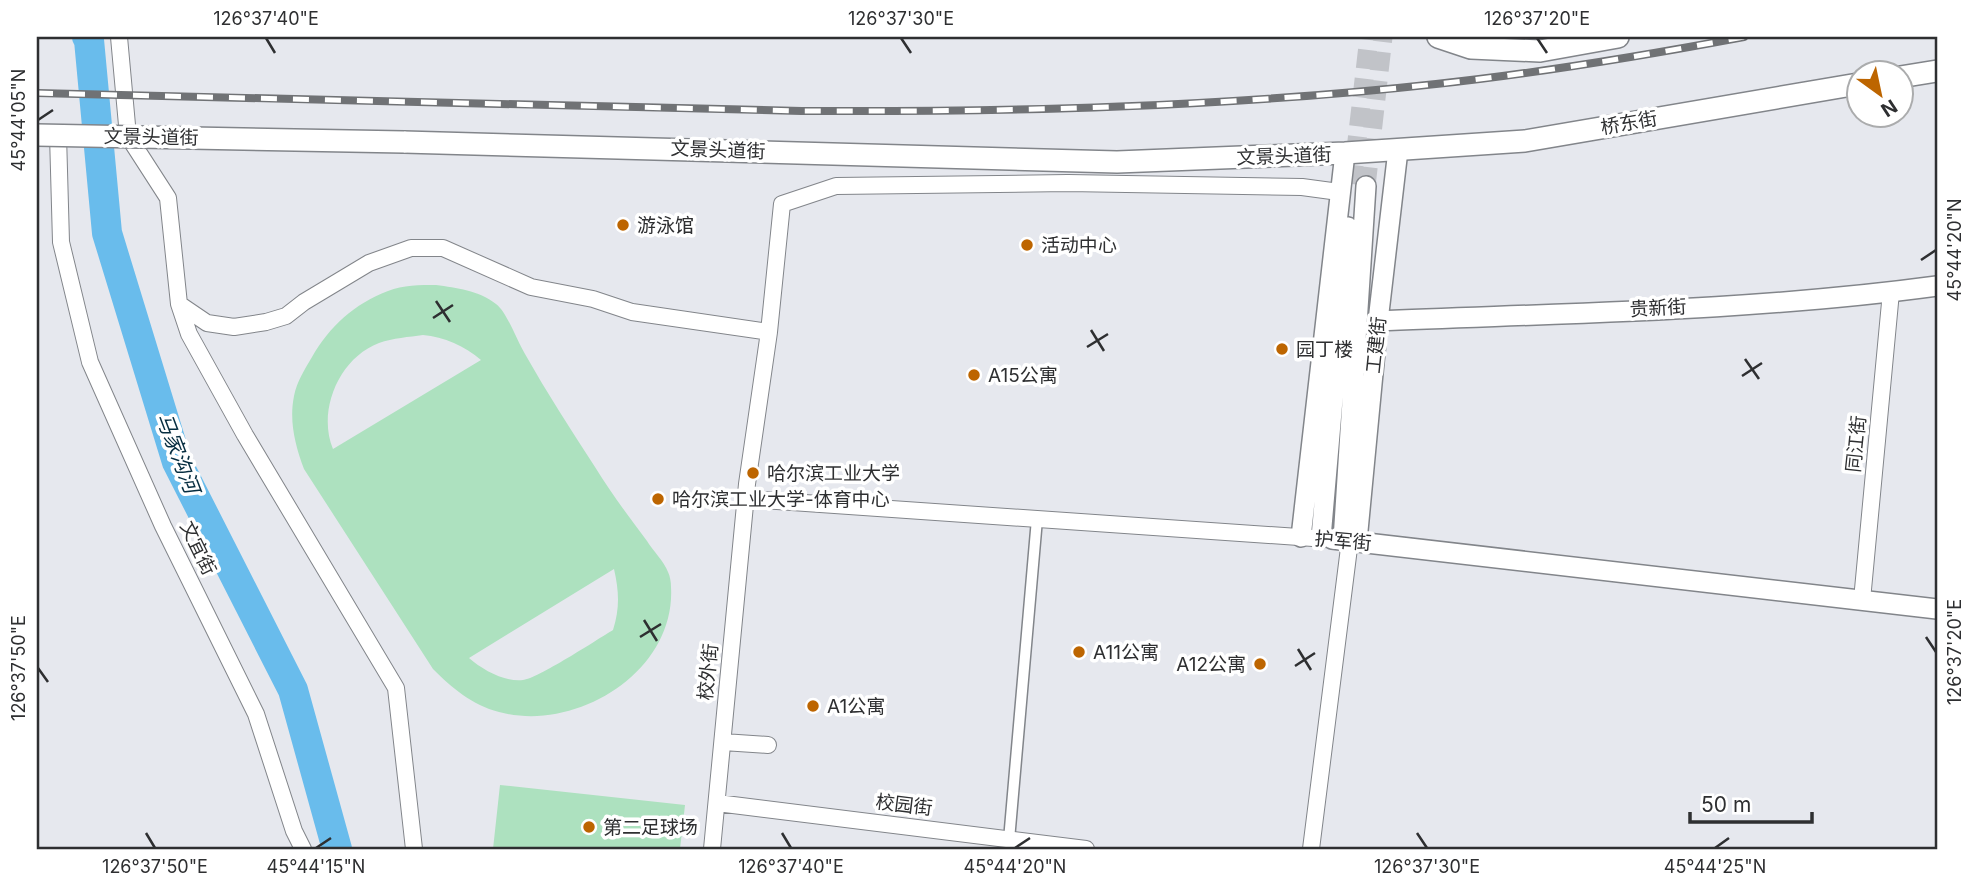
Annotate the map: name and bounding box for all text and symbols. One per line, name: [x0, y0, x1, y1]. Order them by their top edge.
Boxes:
text: 126°37'40"E: [213, 8, 319, 29]
text: 126°37'30"E: [848, 8, 954, 29]
text: 126°37'20"E: [1484, 8, 1590, 29]
north arrow: [1844, 60, 1914, 130]
text: 45°44'05"N: [8, 69, 29, 171]
text: N: [1877, 94, 1901, 121]
street label: 桥东街: [1599, 107, 1659, 139]
street label: 文景头道街: [103, 125, 199, 149]
street label: 文景头道街: [670, 137, 766, 163]
street label: 文景头道街: [1236, 143, 1332, 169]
text: 45°44'20"N: [1944, 199, 1965, 301]
place label: 游泳馆: [637, 214, 694, 237]
marker: 游泳馆: [615, 217, 631, 233]
place label: 活动中心: [1041, 234, 1117, 257]
marker: 活动中心: [1019, 237, 1035, 253]
street label: 贵新街: [1629, 295, 1687, 321]
street label: 工建街: [1362, 315, 1390, 375]
place label: 园丁楼: [1296, 338, 1353, 361]
marker: 园丁楼: [1274, 341, 1290, 357]
place label: A15公寓: [988, 364, 1058, 387]
marker: A15公寓: [966, 367, 982, 383]
water label: 马家沟河: [151, 409, 206, 500]
street label: 同江街: [1842, 414, 1870, 474]
place label: 哈尔滨工业大学: [767, 462, 900, 485]
marker: 哈尔滨工业大学: [745, 465, 761, 481]
place label: 哈尔滨工业大学-体育中心: [672, 488, 890, 511]
marker: 哈尔滨工业大学-体育中心: [650, 491, 666, 507]
street label: 文宜街: [175, 517, 221, 579]
street label: 护军街: [1314, 527, 1372, 555]
text: 126°37'20"E: [1944, 599, 1965, 705]
text: 126°37'50"E: [8, 615, 29, 721]
place label: A11公寓: [1093, 641, 1159, 664]
street label: 校外街: [694, 642, 722, 702]
marker: A11公寓: [1071, 644, 1087, 660]
place label: A12公寓: [1176, 653, 1246, 676]
marker: A12公寓: [1252, 656, 1268, 672]
place label: A1公寓: [827, 695, 885, 718]
marker: A1公寓: [805, 698, 821, 714]
scale bar: [1690, 781, 1813, 825]
street label: 校园街: [874, 790, 934, 820]
text: 50 m: [1701, 792, 1751, 817]
place label: 第二足球场: [603, 816, 698, 839]
marker: 第二足球场: [581, 819, 597, 835]
text: 126°37'50"E: [102, 856, 208, 877]
text: 45°44'15"N: [267, 856, 365, 877]
text: 126°37'40"E: [738, 856, 844, 877]
text: 45°44'20"N: [964, 856, 1066, 877]
text: 126°37'30"E: [1374, 856, 1480, 877]
text: 45°44'25"N: [1664, 856, 1766, 877]

